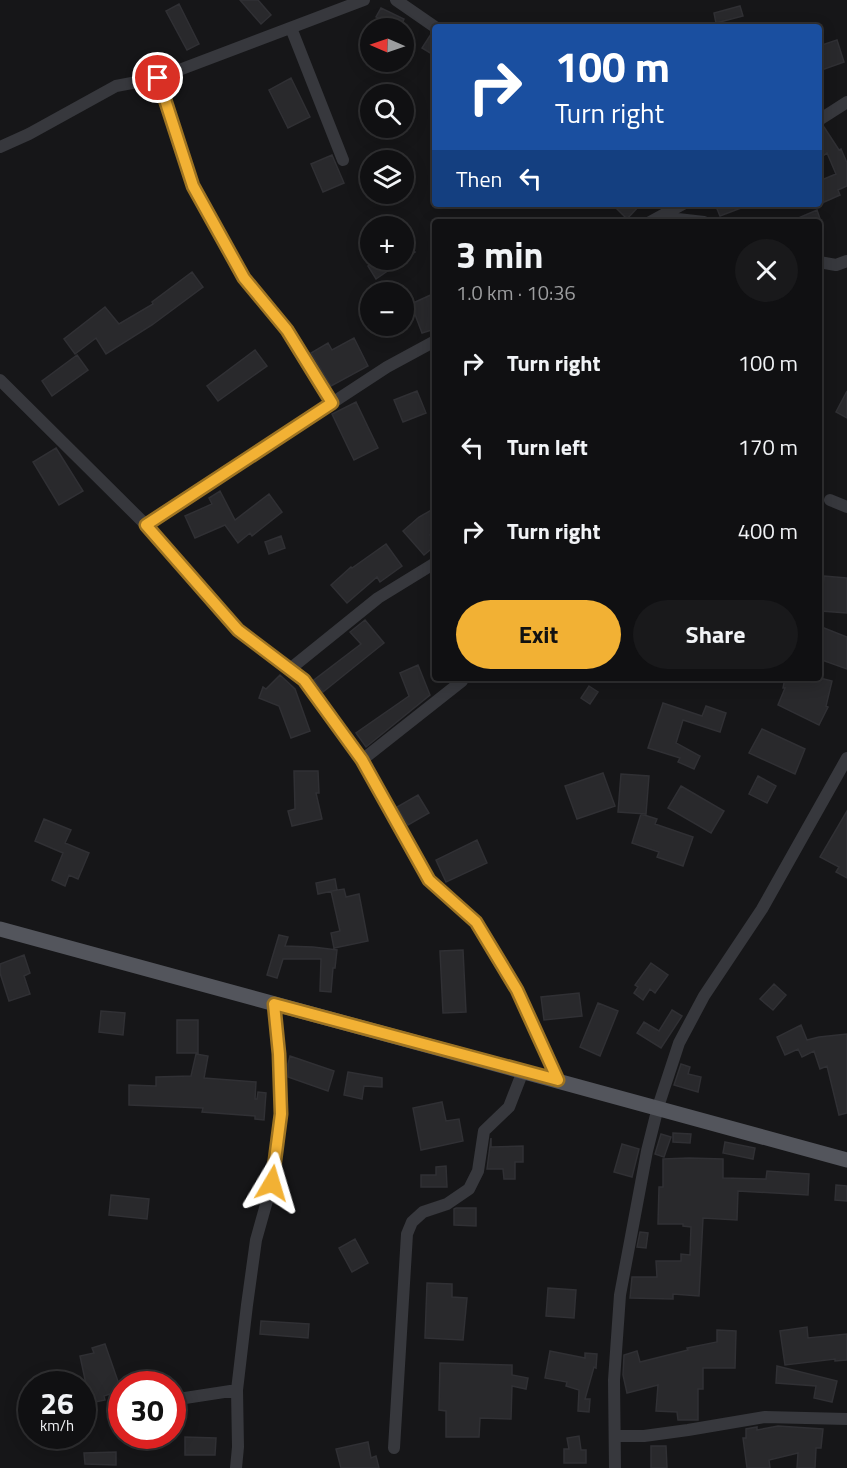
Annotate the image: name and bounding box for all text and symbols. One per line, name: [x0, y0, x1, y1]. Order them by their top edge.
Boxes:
north arrow: [360, 18, 414, 72]
map controls: [360, 18, 414, 336]
text: 100 m: [555, 34, 670, 98]
icon: right: [456, 48, 534, 126]
pin: [132, 52, 183, 103]
icon: arrive: [141, 61, 174, 94]
button: search: [360, 84, 414, 138]
text: Turn right: [555, 92, 664, 133]
button: layers: [360, 150, 414, 204]
text: Then: [456, 162, 502, 196]
icon: left: [514, 162, 547, 195]
button: +: [360, 216, 414, 270]
text: 3 min: [456, 227, 543, 282]
button: close: [735, 239, 798, 302]
text: 1.0 km · 10:36: [456, 277, 576, 308]
button: −: [360, 282, 414, 336]
text: Turn right: [507, 346, 601, 380]
text: 100 m: [738, 346, 798, 380]
icon: right: [456, 347, 489, 380]
text: Turn left: [507, 430, 588, 464]
text: 170 m: [738, 430, 798, 464]
icon: left: [456, 431, 489, 464]
text: Turn right: [507, 514, 601, 548]
text: 400 m: [738, 514, 798, 548]
icon: right: [456, 515, 489, 548]
button: Exit: [456, 600, 621, 669]
button: Share: [633, 600, 798, 669]
position arrow: [240, 1151, 304, 1215]
speed limit sign: 30: [108, 1371, 186, 1449]
text: 26: [40, 1380, 74, 1426]
text: km/h: [40, 1414, 74, 1437]

